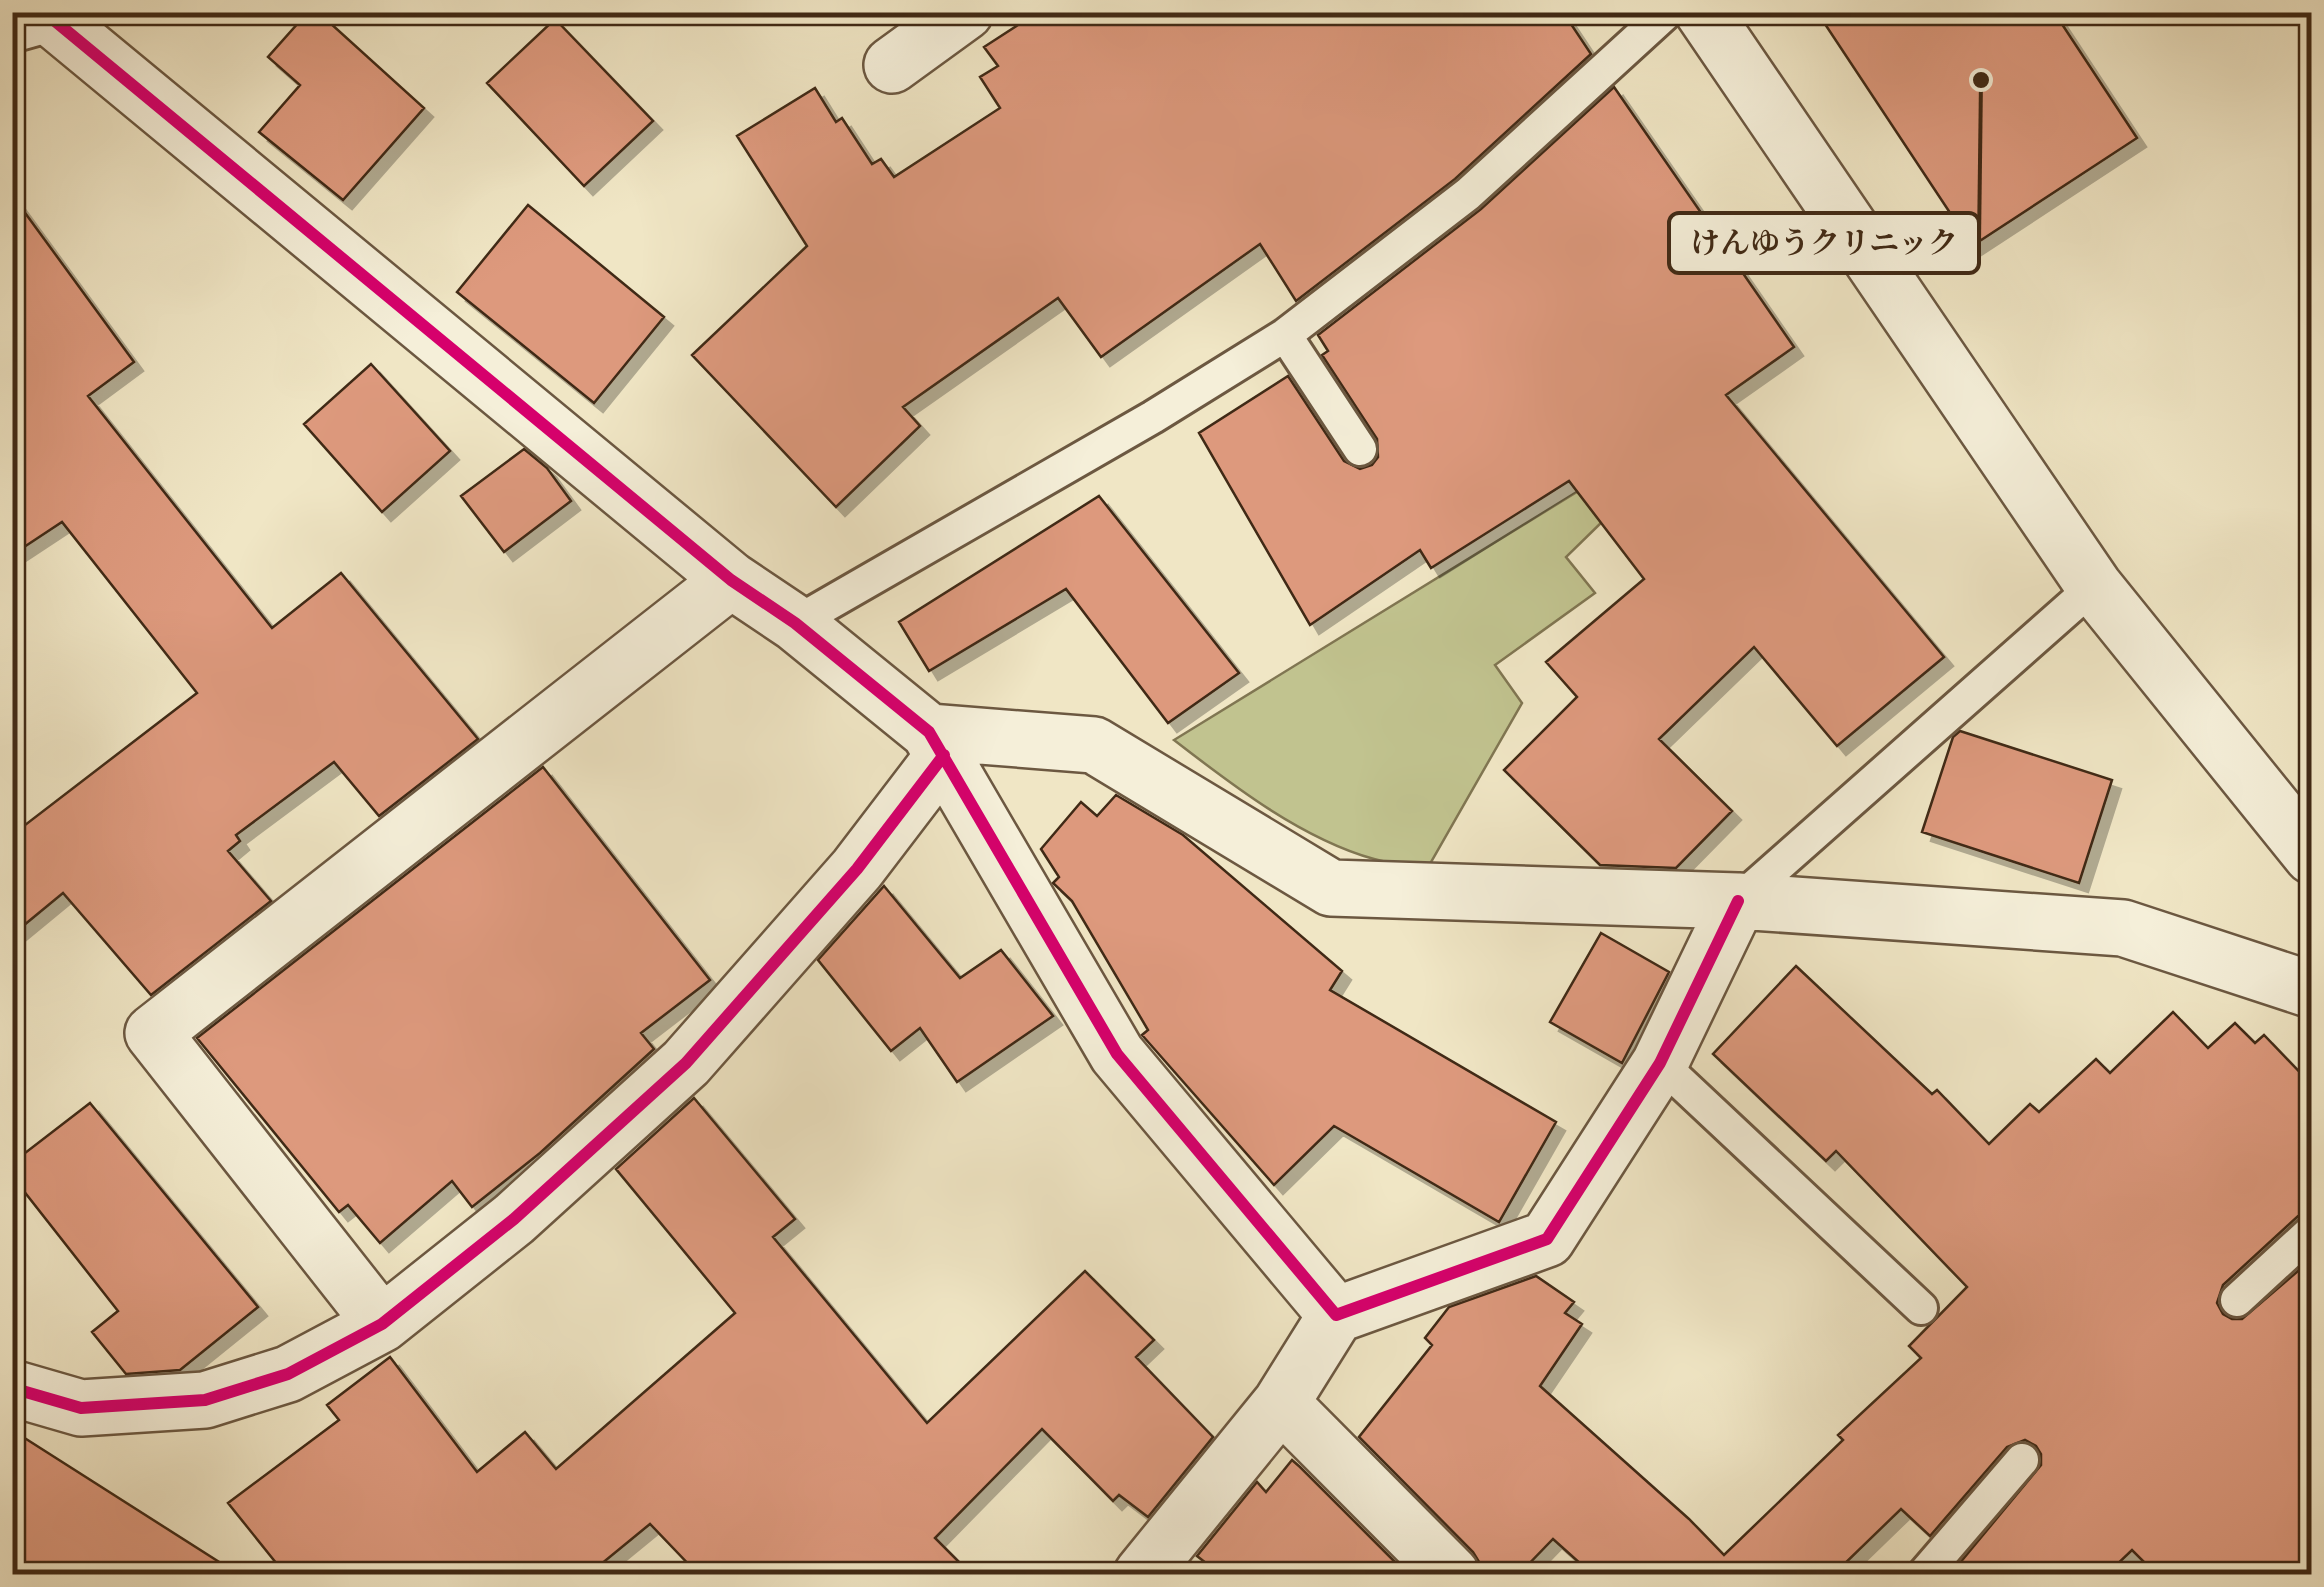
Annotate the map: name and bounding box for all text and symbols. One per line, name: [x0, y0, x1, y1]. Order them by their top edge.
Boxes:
callout: けんゆうクリニック: [1669, 213, 1979, 273]
text: けんゆうクリニック: [1690, 225, 1958, 261]

